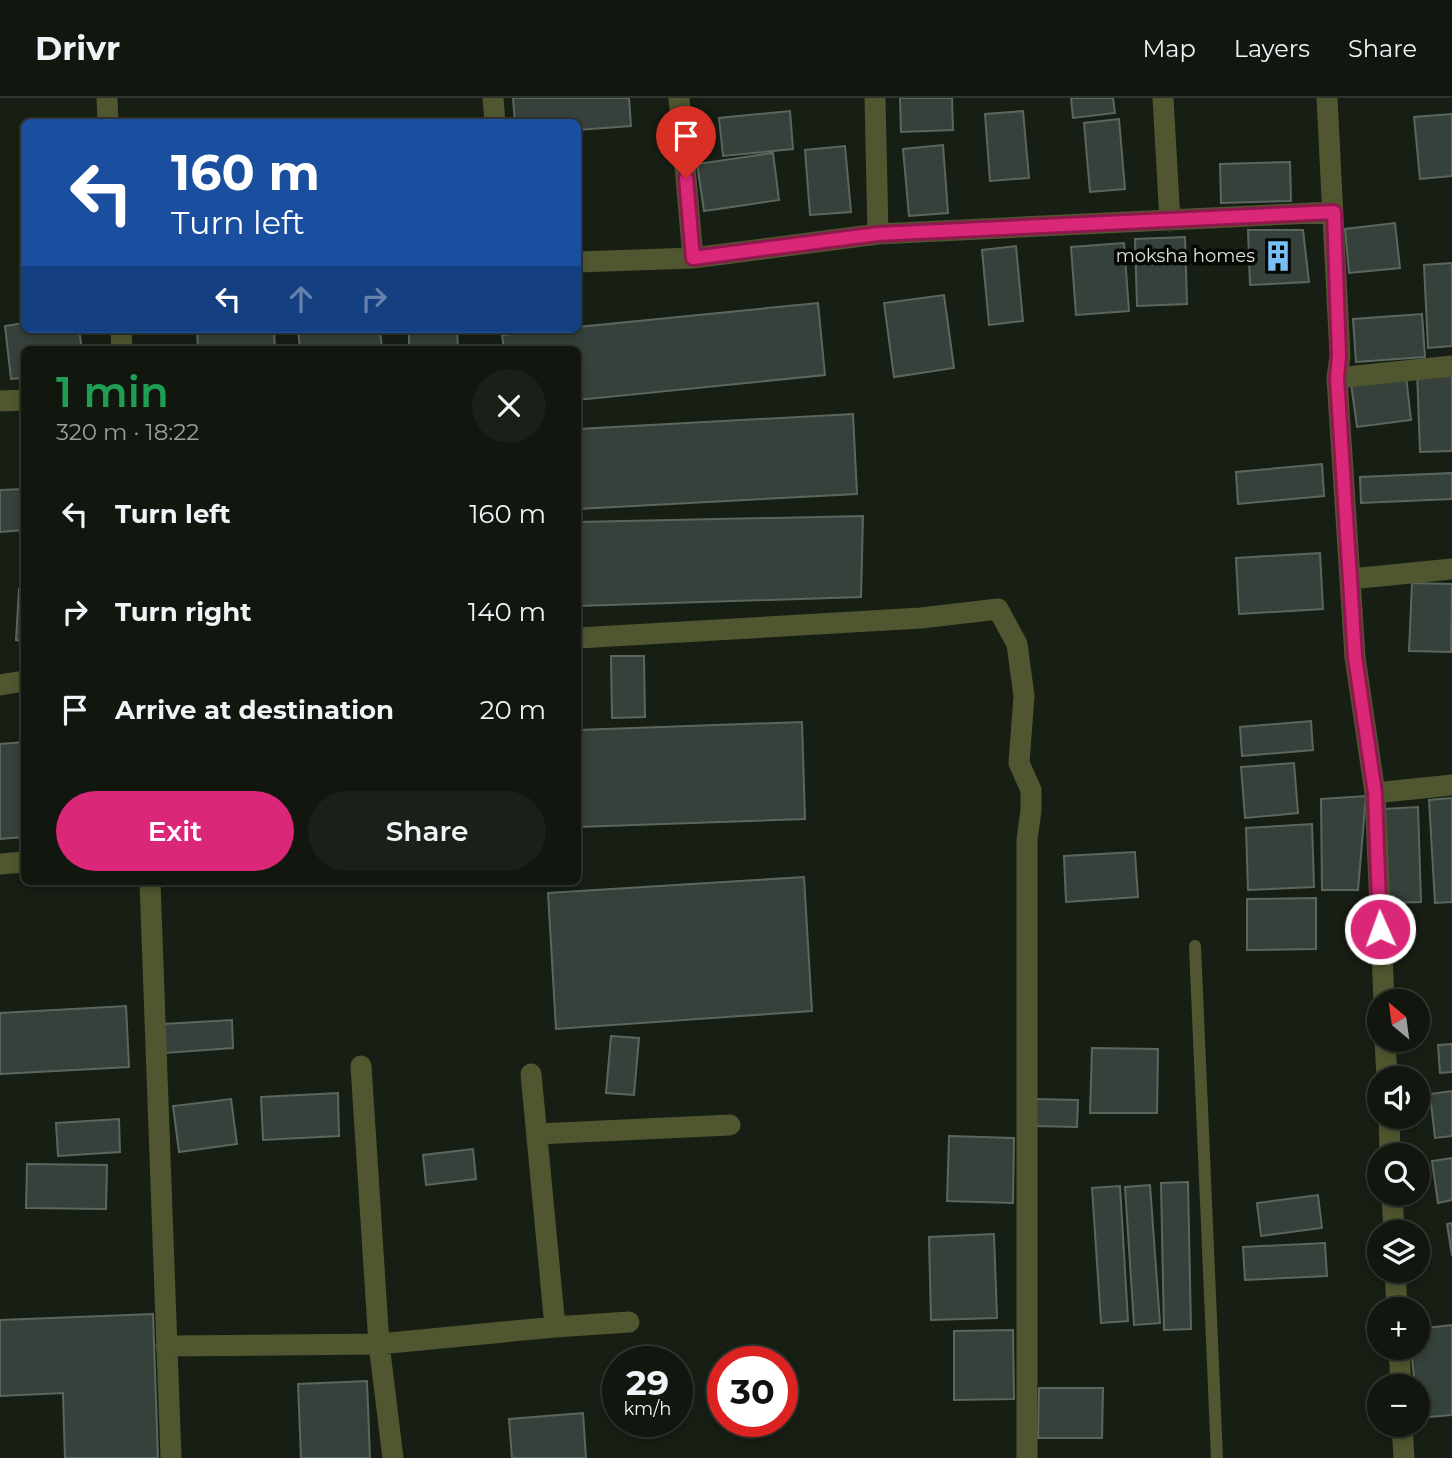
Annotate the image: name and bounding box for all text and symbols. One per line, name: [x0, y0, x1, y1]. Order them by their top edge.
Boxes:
text: Drivr: [35, 28, 120, 68]
text: Map: [1142, 34, 1196, 63]
text: Layers: [1234, 34, 1310, 63]
text: Share: [1348, 34, 1417, 63]
pin: [656, 106, 716, 178]
icon: arrive: [667, 117, 705, 155]
text: 160 m: [171, 143, 320, 202]
icon: left: [56, 147, 147, 238]
text: Turn left: [171, 203, 305, 242]
building icon: moksha homes: [1261, 239, 1295, 273]
place label: moksha homes: [1116, 245, 1255, 267]
icon: left: [209, 280, 247, 318]
icon: ahead: [282, 280, 320, 318]
icon: right: [355, 280, 393, 318]
text: 1 min: [56, 366, 169, 418]
button: close: [472, 369, 546, 443]
text: 320 m · 18:22: [56, 418, 199, 446]
icon: left: [56, 495, 94, 533]
text: Turn left: [115, 498, 231, 530]
text: 160 m: [469, 498, 546, 530]
icon: right: [56, 593, 94, 631]
text: Turn right: [115, 596, 251, 628]
text: 140 m: [468, 596, 546, 628]
icon: arrive: [56, 691, 94, 729]
text: Arrive at destination: [115, 694, 394, 726]
text: 20 m: [480, 694, 546, 726]
button: Exit: [56, 791, 294, 871]
button: Share: [308, 791, 546, 871]
position arrow: [1343, 892, 1417, 966]
north arrow: [1367, 989, 1430, 1052]
map controls: [1367, 989, 1430, 1437]
button: sound: [1367, 1066, 1430, 1129]
button: search: [1367, 1143, 1430, 1206]
button: layers: [1367, 1220, 1430, 1283]
button: +: [1367, 1297, 1430, 1360]
speed limit sign: 30: [707, 1346, 798, 1437]
text: 29: [626, 1361, 669, 1404]
button: −: [1367, 1374, 1430, 1437]
text: km/h: [623, 1398, 672, 1420]

